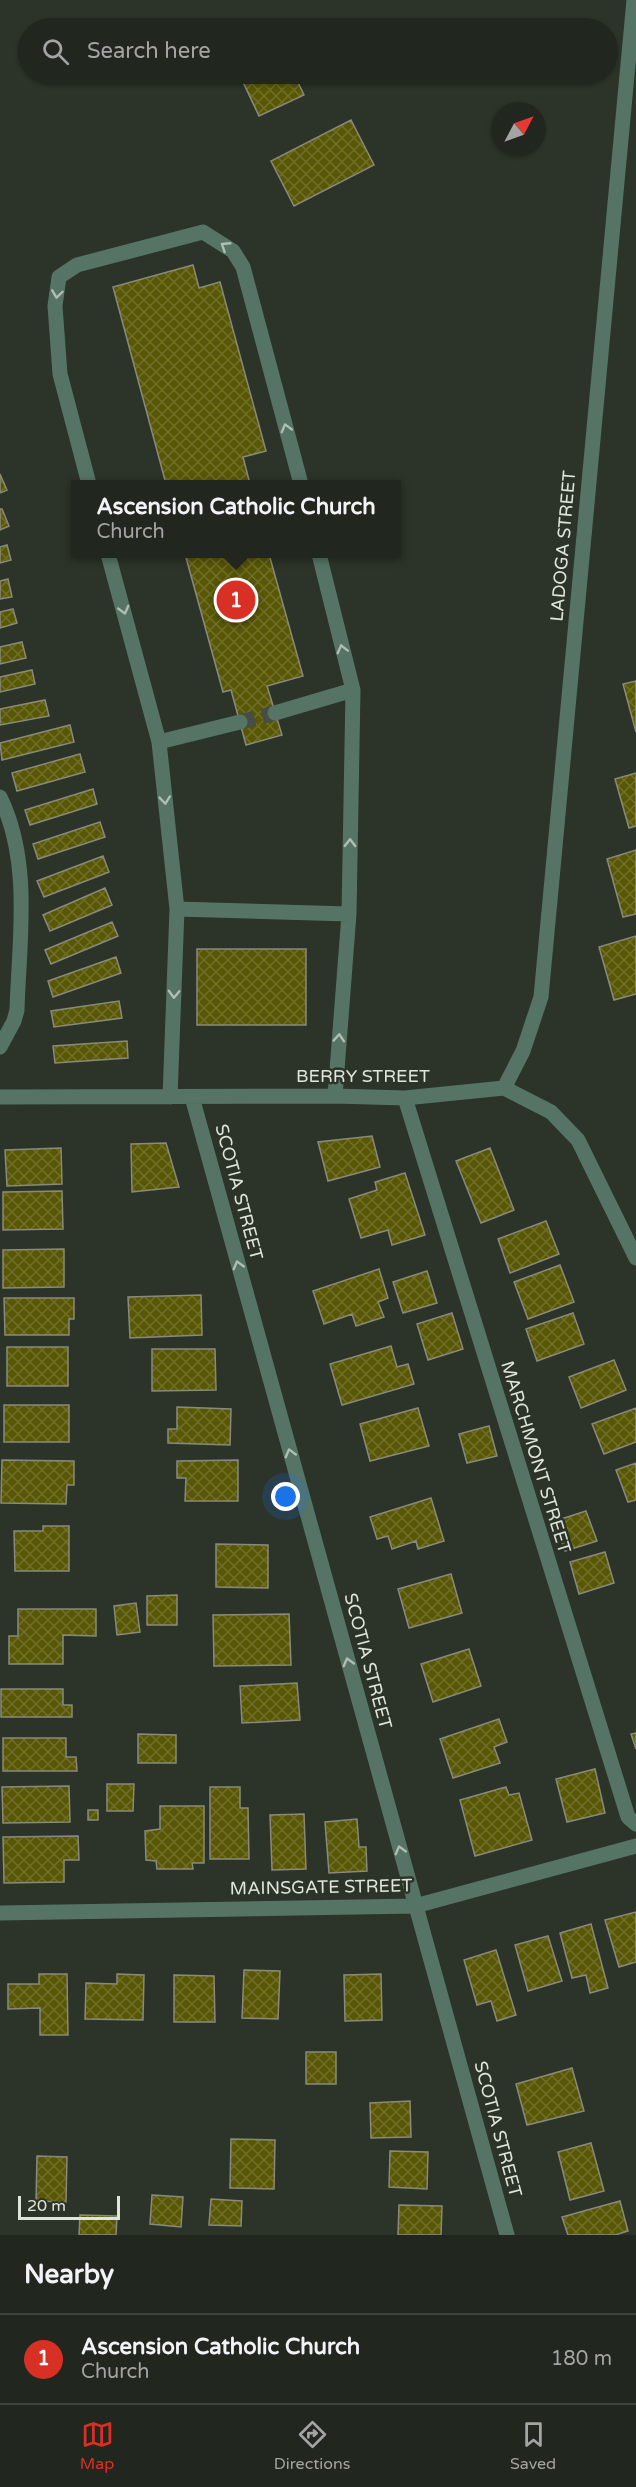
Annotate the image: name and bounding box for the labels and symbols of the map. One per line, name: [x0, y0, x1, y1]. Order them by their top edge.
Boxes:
north arrow: [492, 102, 546, 156]
one-way arrow: [221, 242, 232, 253]
one-way arrow: [51, 289, 63, 298]
one-way arrow: [281, 423, 293, 434]
street label: LADOGA STREET: [545, 470, 581, 622]
pin: 1: [216, 578, 256, 622]
one-way arrow: [116, 605, 129, 615]
one-way arrow: [337, 644, 350, 654]
one-way arrow: [158, 795, 171, 804]
one-way arrow: [344, 838, 356, 847]
one-way arrow: [167, 990, 180, 999]
one-way arrow: [333, 1033, 346, 1042]
street label: BERRY STREET: [296, 1065, 430, 1087]
street label: SCOTIA STREET: [210, 1122, 268, 1262]
one-way arrow: [233, 1260, 246, 1270]
street label: MARCHMONT STREET: [496, 1358, 576, 1556]
one-way arrow: [285, 1448, 298, 1458]
your location: [271, 1482, 300, 1511]
street label: SCOTIA STREET: [339, 1591, 397, 1731]
one-way arrow: [343, 1657, 355, 1667]
one-way arrow: [394, 1845, 407, 1855]
street label: MAINSGATE STREET: [229, 1874, 413, 1900]
street label: SCOTIA STREET: [469, 2059, 527, 2199]
scale bar: [18, 2193, 120, 2220]

